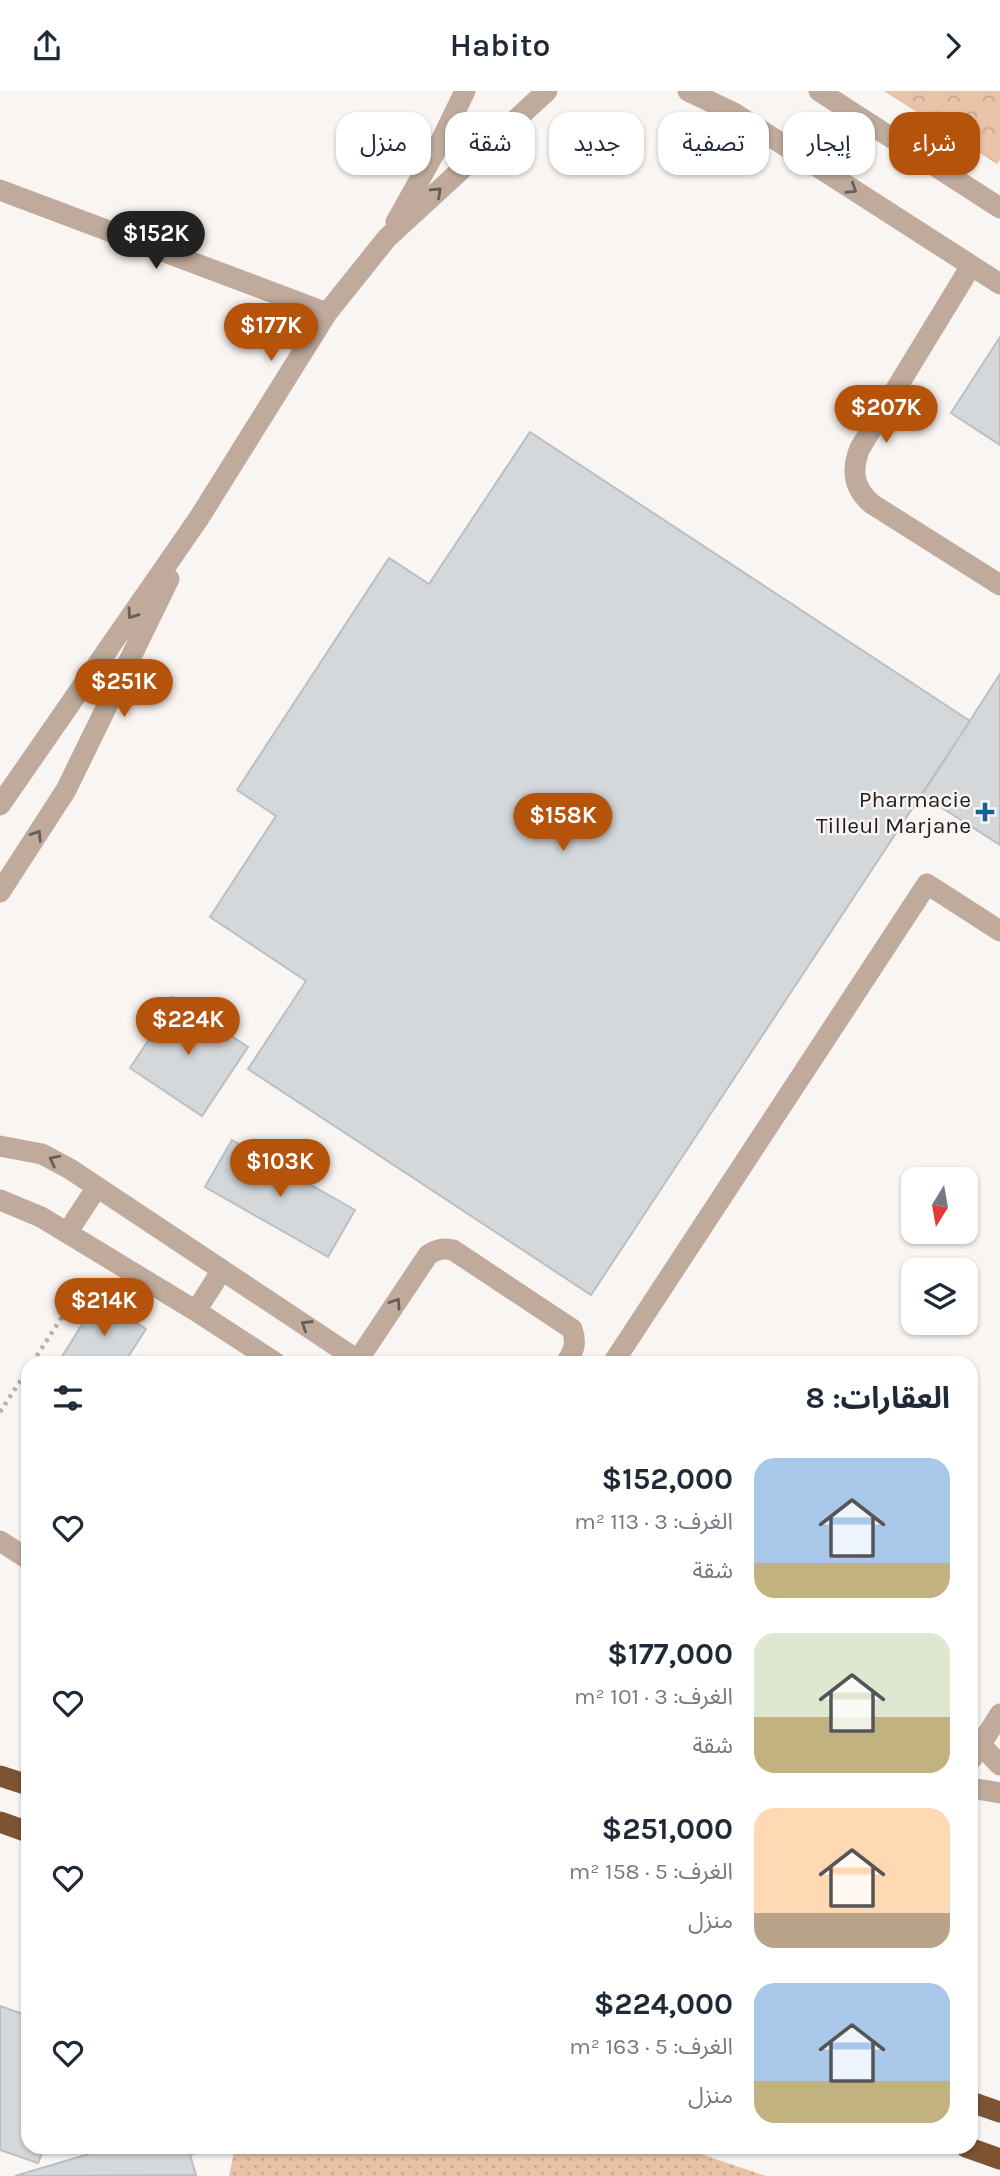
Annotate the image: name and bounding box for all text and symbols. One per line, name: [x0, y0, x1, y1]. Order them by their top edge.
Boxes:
icon: share: [28, 27, 66, 65]
text: Habito: [450, 27, 550, 64]
icon: forward: [934, 27, 972, 65]
chip: منزل: [336, 112, 431, 175]
chip: شقة: [445, 112, 535, 175]
chip: جديد: [549, 112, 644, 175]
chip: تصفية: [658, 112, 769, 175]
chip: إيجار: [783, 112, 875, 175]
chip: شراء: [889, 112, 980, 175]
one-way arrow: [844, 180, 857, 193]
one-way arrow: [429, 188, 442, 200]
pin: $152K: [107, 211, 205, 271]
text: $152K: [123, 220, 189, 247]
pin: $177K: [222, 303, 320, 363]
text: $177K: [240, 312, 302, 339]
pin: $207K: [837, 385, 935, 445]
text: $207K: [851, 394, 921, 421]
one-way arrow: [128, 606, 140, 619]
pin: $251K: [75, 659, 173, 719]
text: $251K: [91, 668, 157, 695]
place label: Pharmacie Tilleul Marjane: [816, 786, 971, 839]
pin: $158K: [514, 793, 612, 853]
text: $158K: [529, 802, 597, 829]
marker: Pharmacie Tilleul Marjane: [977, 804, 993, 820]
one-way arrow: [29, 830, 41, 843]
pin: $224K: [139, 997, 237, 1057]
text: $224K: [152, 1006, 224, 1033]
pin: $103K: [231, 1139, 329, 1199]
text: $103K: [246, 1148, 314, 1175]
one-way arrow: [49, 1155, 61, 1169]
north arrow: [901, 1167, 978, 1244]
map controls: [901, 1167, 978, 1335]
button: layers: [901, 1258, 978, 1335]
pin: $214K: [55, 1279, 153, 1338]
text: $214K: [71, 1287, 137, 1314]
one-way arrow: [388, 1298, 401, 1311]
one-way arrow: [301, 1321, 314, 1333]
icon: filters: [49, 1379, 87, 1417]
text: العقارات: 8: [805, 1380, 950, 1416]
text: $152,000: [602, 1461, 733, 1497]
icon: home: [810, 1486, 894, 1570]
text: الغرف: 3 · 113 m²: [574, 1508, 733, 1535]
icon: heart: [49, 1509, 87, 1547]
text: شقة: [692, 1557, 733, 1584]
text: $177,000: [607, 1636, 733, 1672]
icon: home: [810, 1661, 894, 1745]
text: الغرف: 3 · 101 m²: [574, 1683, 733, 1710]
icon: heart: [49, 1684, 87, 1722]
text: شقة: [692, 1732, 733, 1759]
text: $251,000: [602, 1811, 733, 1847]
icon: home: [810, 1836, 894, 1920]
text: الغرف: 5 · 158 m²: [569, 1858, 733, 1885]
icon: heart: [49, 1859, 87, 1897]
text: منزل: [688, 1907, 733, 1934]
text: $224,000: [594, 1986, 733, 2022]
icon: home: [810, 2011, 894, 2095]
text: الغرف: 5 · 163 m²: [569, 2033, 733, 2060]
icon: heart: [49, 2034, 87, 2072]
text: منزل: [688, 2082, 733, 2109]

